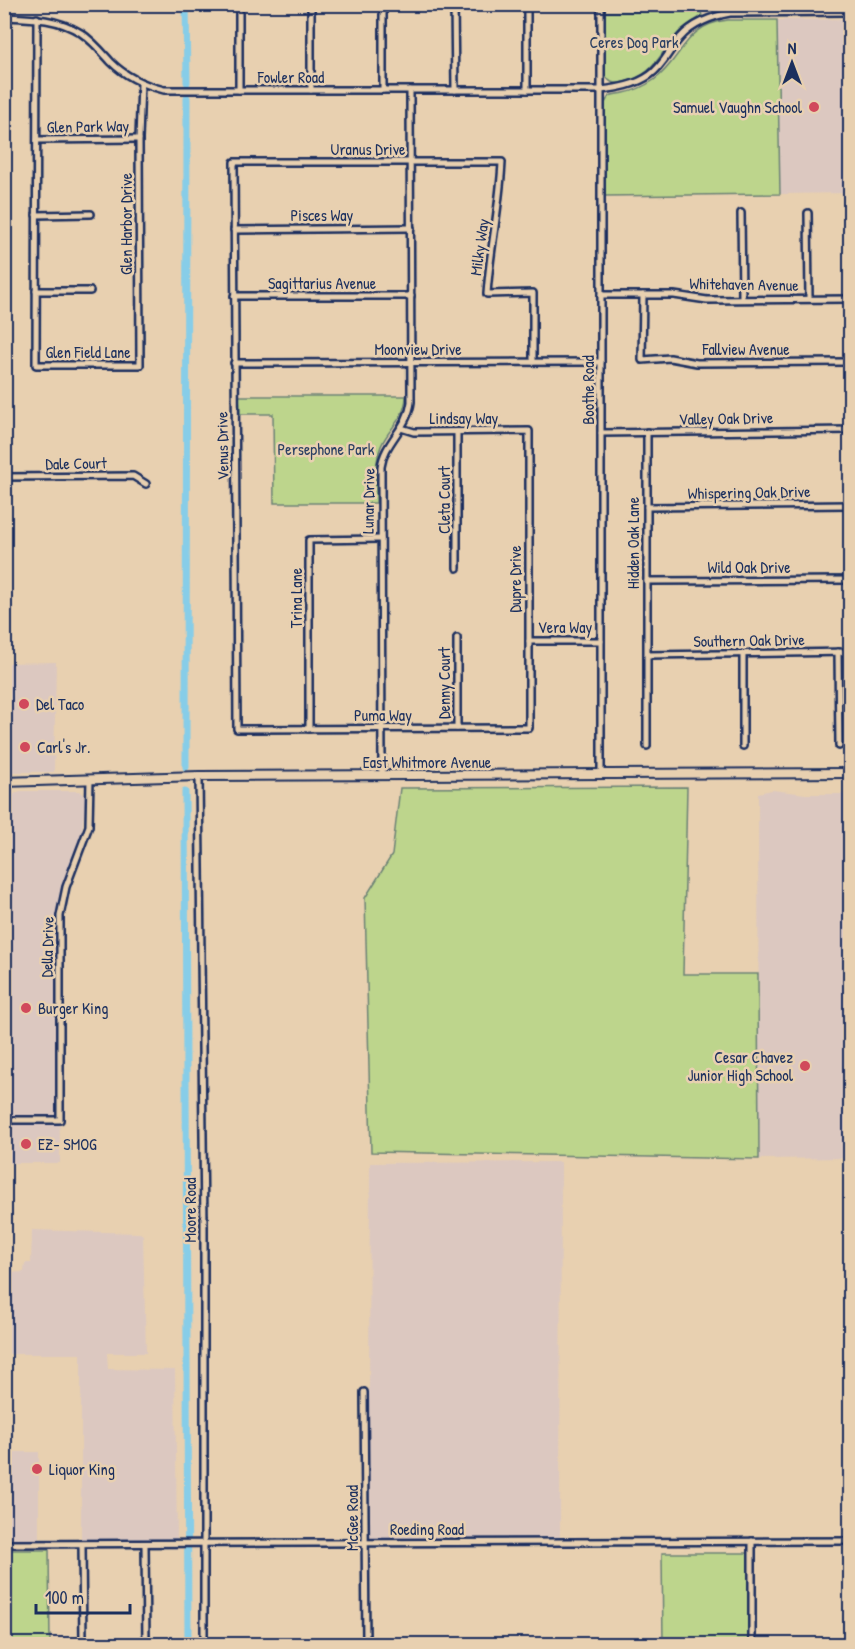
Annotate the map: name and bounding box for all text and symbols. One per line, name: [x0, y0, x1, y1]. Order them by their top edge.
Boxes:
park label: Ceres Dog Park: [589, 31, 679, 53]
north arrow: [762, 33, 822, 93]
text: N: [788, 37, 797, 59]
street label: Fowler Road: [257, 66, 324, 88]
place label: Samuel Vaughn School: [673, 96, 803, 118]
marker: Samuel Vaughn School: [807, 100, 821, 114]
street label: Glen Park Way: [47, 114, 130, 138]
street label: Uranus Drive: [331, 138, 406, 160]
street label: Glen Harbor Drive: [115, 172, 137, 275]
street label: Pisces Way: [291, 204, 354, 226]
street label: Milky Way: [464, 217, 494, 277]
street label: Sagittarius Avenue: [268, 272, 377, 294]
street label: Whitehaven Avenue: [689, 272, 799, 296]
street label: Moonview Drive: [374, 338, 462, 360]
street label: Fallview Avenue: [701, 338, 790, 360]
street label: Glen Field Lane: [45, 341, 131, 363]
street label: Boothe Road: [577, 355, 599, 425]
street label: Valley Oak Drive: [679, 406, 774, 430]
street label: Lindsay Way: [430, 407, 499, 429]
street label: Venus Drive: [210, 411, 234, 481]
park label: Persephone Park: [278, 438, 375, 460]
street label: Dale Court: [45, 451, 107, 475]
street label: Cleta Court: [433, 465, 455, 534]
street label: Lunar Drive: [356, 467, 380, 534]
street label: Whispering Oak Drive: [687, 480, 811, 504]
street label: Hidden Oak Lane: [622, 496, 644, 589]
street label: Dupre Drive: [504, 545, 526, 613]
street label: Wild Oak Drive: [707, 556, 791, 578]
street label: Trina Lane: [285, 567, 307, 628]
street label: Vera Way: [538, 616, 592, 638]
street label: Southern Oak Drive: [693, 628, 806, 652]
street label: Denny Court: [433, 646, 455, 719]
place label: Del Taco: [36, 693, 85, 715]
marker: Del Taco: [17, 697, 31, 711]
street label: Puma Way: [354, 704, 412, 726]
place label: Carl's Jr.: [37, 736, 90, 758]
marker: Carl's Jr.: [18, 740, 32, 754]
street label: East Whitmore Avenue: [363, 751, 492, 773]
street label: Della Drive: [35, 916, 59, 978]
place label: Burger King: [38, 997, 108, 1019]
marker: Burger King: [19, 1001, 33, 1015]
place label: Cesar Chavez Junior High School: [688, 1046, 794, 1086]
marker: Cesar Chavez Junior High School: [798, 1059, 812, 1073]
place label: EZ- SMOG: [38, 1133, 97, 1155]
marker: EZ- SMOG: [19, 1137, 33, 1151]
street label: Moore Road: [179, 1178, 201, 1242]
place label: Liquor King: [49, 1458, 115, 1480]
marker: Liquor King: [30, 1462, 44, 1476]
street label: McGee Road: [341, 1485, 363, 1551]
street label: Roeding Road: [390, 1518, 464, 1540]
scale bar: [36, 1577, 130, 1615]
text: 100 m: [45, 1585, 84, 1610]

